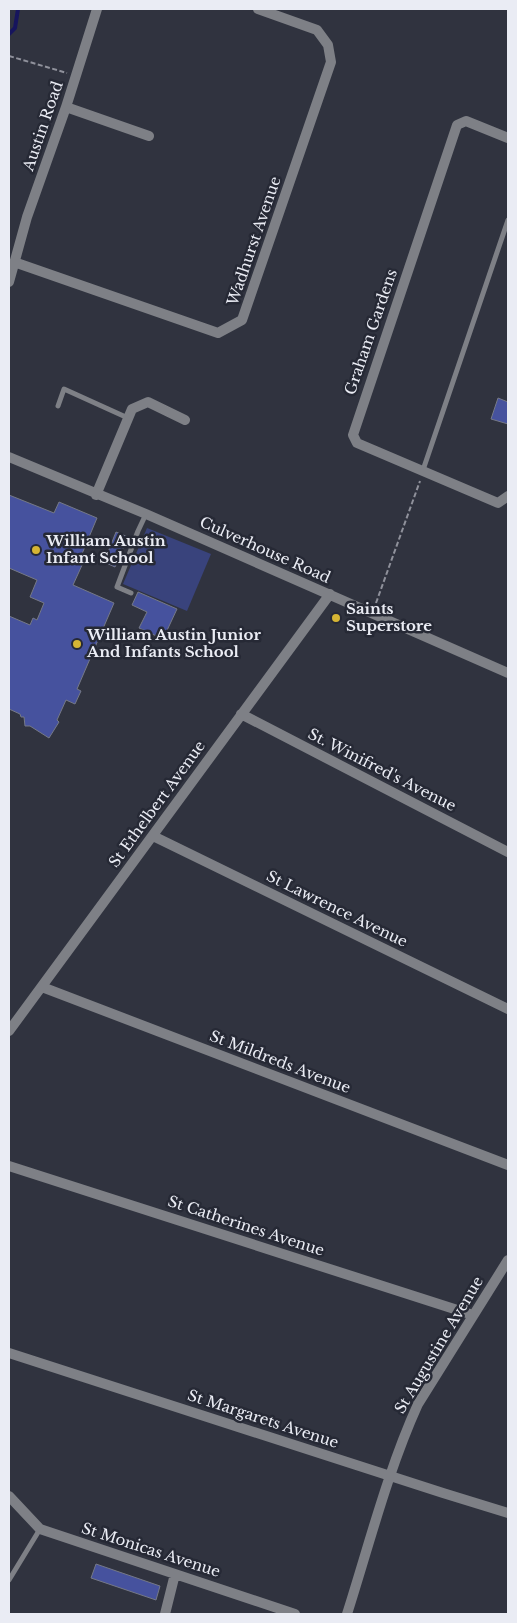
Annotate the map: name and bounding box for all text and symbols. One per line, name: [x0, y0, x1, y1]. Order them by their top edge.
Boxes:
street label: Austin Road: [18, 78, 67, 174]
street label: Wadhurst Avenue: [222, 174, 285, 309]
street label: Graham Gardens: [340, 266, 401, 397]
street label: Culverhouse Road: [197, 512, 334, 587]
place label: William Austin Infant School: [45, 531, 166, 567]
marker: William Austin Infant School: [30, 544, 42, 556]
place label: Saints Superstore: [346, 599, 432, 635]
marker: Saints Superstore: [330, 612, 342, 624]
place label: William Austin Junior And Infants School: [86, 625, 261, 661]
marker: William Austin Junior And Infants School: [71, 638, 83, 650]
street label: St. Winifred's Avenue: [305, 724, 459, 815]
street label: St Ethelbert Avenue: [104, 737, 209, 871]
street label: St Lawrence Avenue: [264, 866, 411, 951]
street label: St Mildreds Avenue: [207, 1026, 353, 1097]
street label: St Catherines Avenue: [166, 1191, 327, 1260]
street label: St Augustine Avenue: [390, 1273, 487, 1417]
street label: St Margarets Avenue: [185, 1385, 341, 1452]
street label: St Monicas Avenue: [79, 1518, 223, 1581]

